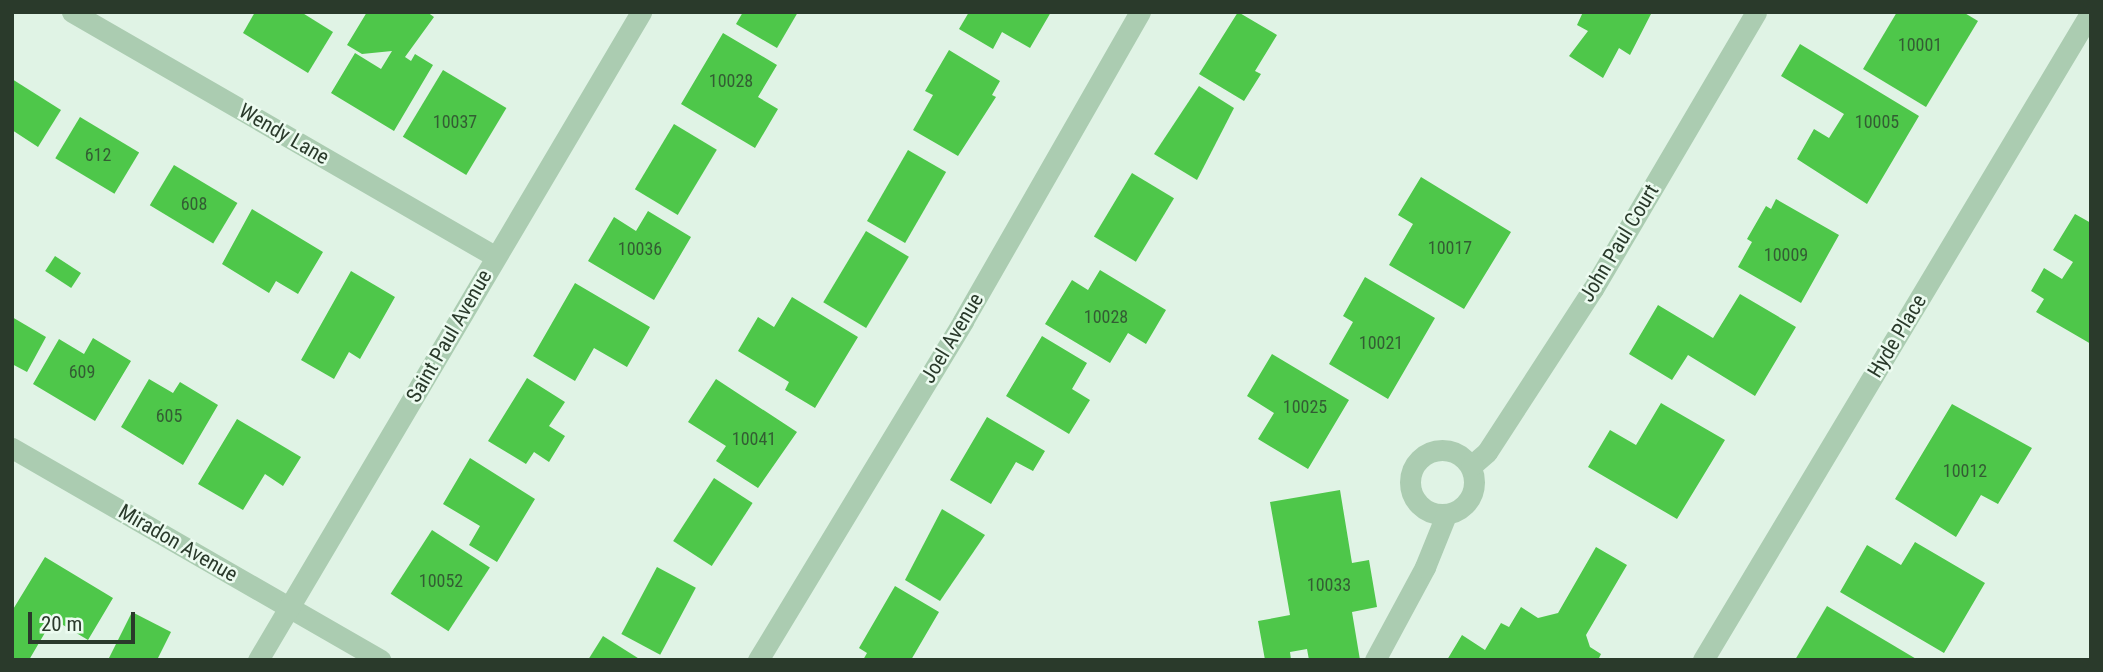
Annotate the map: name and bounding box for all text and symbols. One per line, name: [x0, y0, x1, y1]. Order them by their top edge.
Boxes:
house number: 10001: [1898, 34, 1942, 56]
house number: 10028: [709, 70, 753, 92]
street label: Wendy Lane: [235, 98, 333, 170]
house number: 10037: [433, 111, 477, 133]
house number: 10005: [1855, 111, 1899, 133]
house number: 612: [85, 144, 111, 166]
street label: John Paul Court: [1574, 180, 1664, 306]
house number: 608: [181, 193, 207, 215]
house number: 10017: [1428, 237, 1472, 259]
house number: 10036: [618, 238, 662, 260]
house number: 10009: [1764, 244, 1808, 266]
street label: Saint Paul Avenue: [401, 265, 497, 407]
street label: Joel Avenue: [915, 288, 989, 388]
street label: Hyde Place: [1862, 290, 1932, 382]
house number: 10028: [1084, 306, 1128, 328]
house number: 10021: [1359, 332, 1403, 354]
house number: 609: [69, 361, 95, 383]
house number: 10025: [1283, 396, 1327, 418]
house number: 605: [156, 405, 182, 427]
house number: 10041: [732, 428, 776, 450]
house number: 10012: [1943, 460, 1987, 482]
street label: Miradon Avenue: [114, 499, 242, 587]
house number: 10052: [419, 570, 463, 592]
house number: 10033: [1307, 574, 1351, 596]
scale bar: [32, 598, 138, 642]
text: 20 m: [41, 612, 82, 636]

